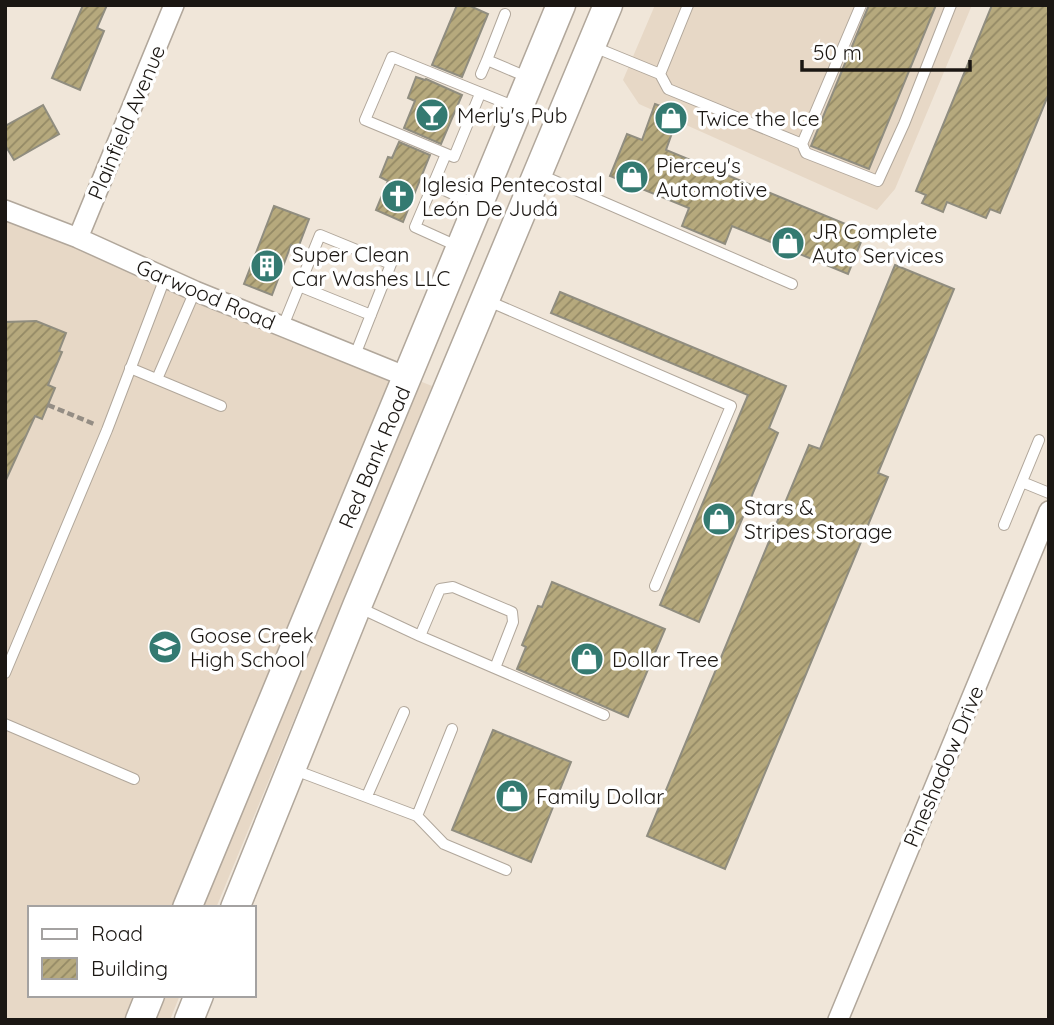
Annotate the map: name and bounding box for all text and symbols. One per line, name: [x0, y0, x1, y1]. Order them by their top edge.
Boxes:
scale bar: [802, 28, 970, 72]
text: 50 m: [813, 39, 862, 65]
street label: Plainfield Avenue: [82, 41, 170, 203]
bar icon: Merly's Pub: [413, 96, 451, 134]
shop icon: Twice the Ice: [652, 99, 690, 137]
place label: Merly's Pub: [457, 102, 567, 128]
place label: Twice the Ice: [696, 105, 820, 131]
place label: Piercey's Automotive: [656, 152, 767, 202]
shop icon: Piercey's Automotive: [613, 158, 651, 196]
place label: Iglesia Pentecostal León De Judá: [422, 171, 603, 221]
church icon: Iglesia Pentecostal León De Judá: [379, 177, 417, 215]
place label: JR Complete Auto Services: [812, 218, 944, 268]
shop icon: JR Complete Auto Services: [769, 224, 807, 262]
place label: Super Clean Car Washes LLC: [292, 241, 450, 291]
building icon: Super Clean Car Washes LLC: [248, 247, 286, 285]
street label: Garwood Road: [133, 253, 279, 335]
street label: Red Bank Road: [332, 382, 416, 532]
place label: Stars & Stripes Storage: [744, 494, 892, 544]
shop icon: Stars & Stripes Storage: [700, 500, 738, 538]
place label: Goose Creek High School: [190, 622, 314, 672]
school or university icon: Goose Creek High School: [146, 628, 184, 666]
shop icon: Dollar Tree: [568, 640, 606, 678]
place label: Dollar Tree: [612, 646, 719, 672]
street label: Pineshadow Drive: [897, 681, 989, 851]
shop icon: Family Dollar: [493, 777, 531, 815]
place label: Family Dollar: [536, 783, 664, 809]
legend: [28, 906, 256, 997]
text: Road: [91, 920, 143, 946]
text: Building: [91, 955, 168, 981]

